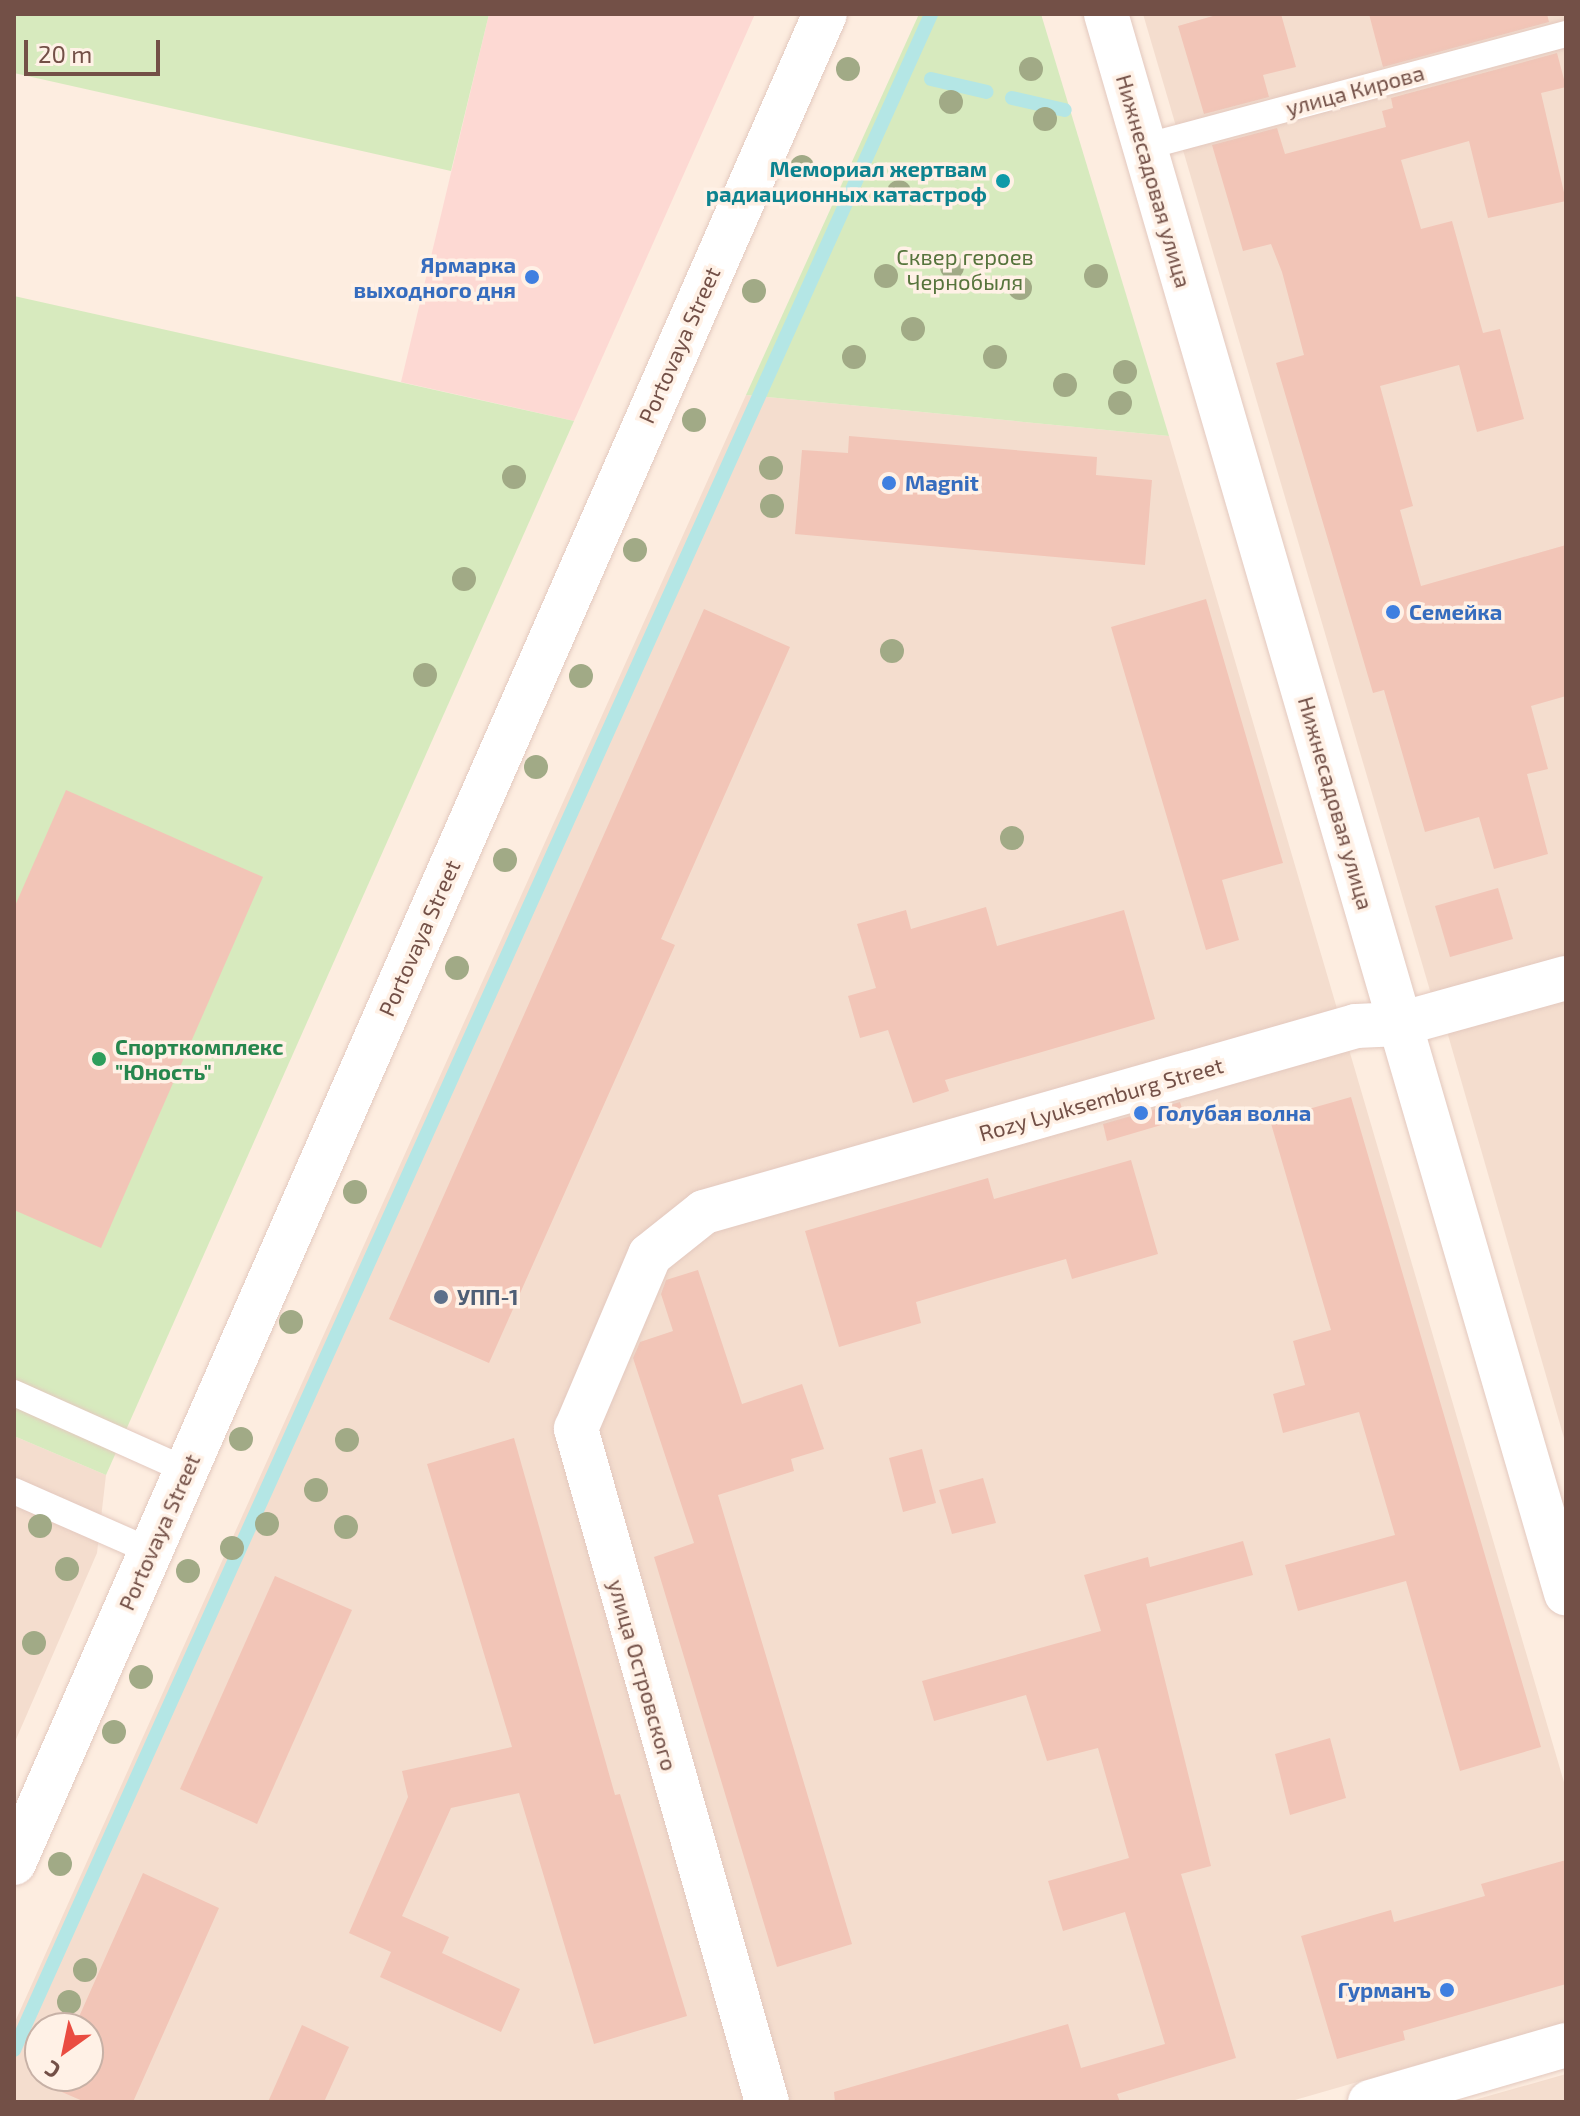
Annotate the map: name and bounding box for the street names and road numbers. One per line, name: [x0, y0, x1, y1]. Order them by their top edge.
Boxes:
street label: улица Кирова: [1283, 59, 1427, 121]
street label: Нижнесадовая улица: [1111, 71, 1197, 291]
street label: Portovaya Street: [633, 263, 725, 427]
street label: Нижнесадовая улица: [1293, 693, 1379, 913]
street label: Portovaya Street: [373, 856, 465, 1020]
street label: Rozy Lyuksemburg Street: [976, 1051, 1226, 1147]
street label: Portovaya Street: [113, 1450, 205, 1614]
street label: улица Островского: [603, 1576, 683, 1774]

